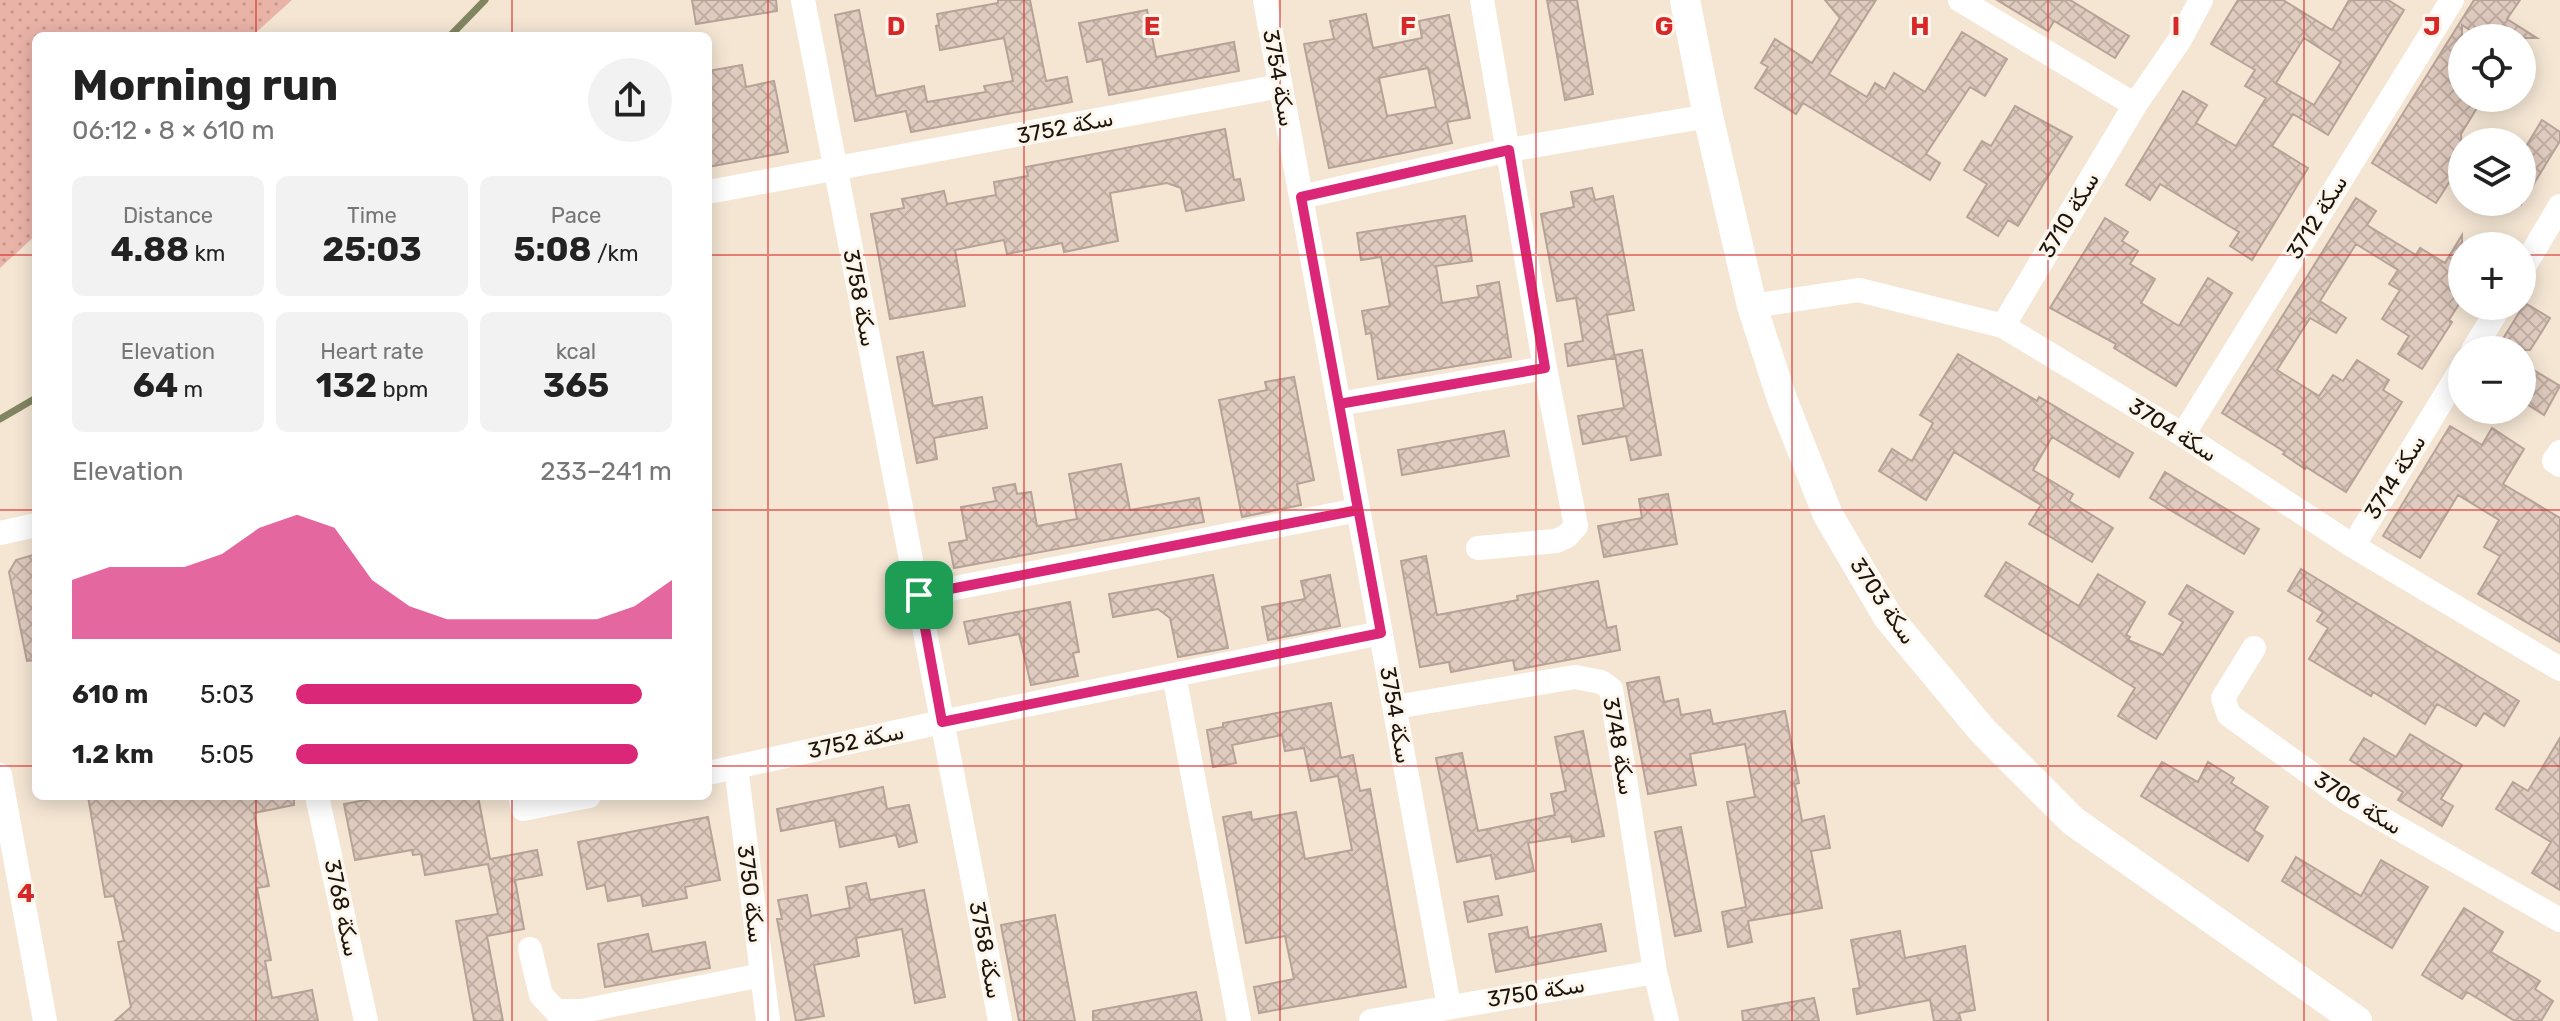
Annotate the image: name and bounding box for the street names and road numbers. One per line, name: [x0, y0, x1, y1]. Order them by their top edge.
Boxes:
street label: سكة 3754: [1257, 27, 1301, 129]
street label: سكة 3752: [1015, 104, 1115, 150]
street label: سكة 3710: [2033, 167, 2105, 263]
street label: سكة 3712: [2281, 170, 2353, 264]
street label: سكة 3758: [837, 247, 883, 349]
street label: سكة 3704: [2124, 392, 2222, 468]
street label: سكة 3714: [2358, 430, 2432, 524]
street label: سكة 3703: [1844, 553, 1922, 649]
street label: سكة 3754: [1374, 664, 1418, 766]
street label: سكة 3748: [1597, 695, 1641, 797]
street label: سكة 3752: [806, 718, 906, 764]
street label: سكة 3706: [2309, 765, 2407, 841]
street label: سكة 3750: [732, 843, 770, 945]
street label: سكة 3768: [319, 857, 365, 959]
street label: سكة 3758: [963, 899, 1009, 1001]
street label: سكة 3750: [1485, 971, 1587, 1013]

